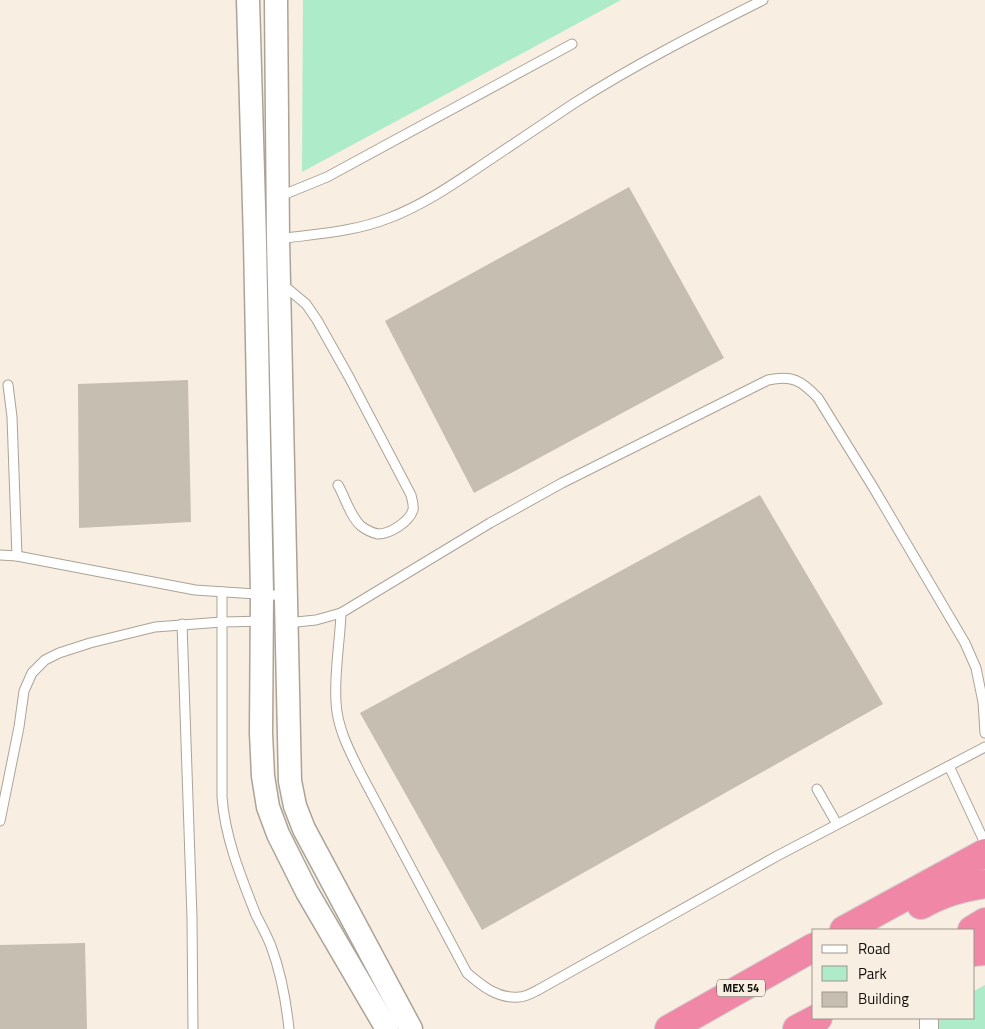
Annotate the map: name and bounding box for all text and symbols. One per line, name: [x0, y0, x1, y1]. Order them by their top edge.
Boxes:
legend: [812, 929, 975, 1019]
text: Road: [858, 937, 890, 960]
text: Park: [858, 962, 887, 985]
road number: MEX 54: [717, 980, 765, 996]
text: Building: [858, 987, 909, 1010]

